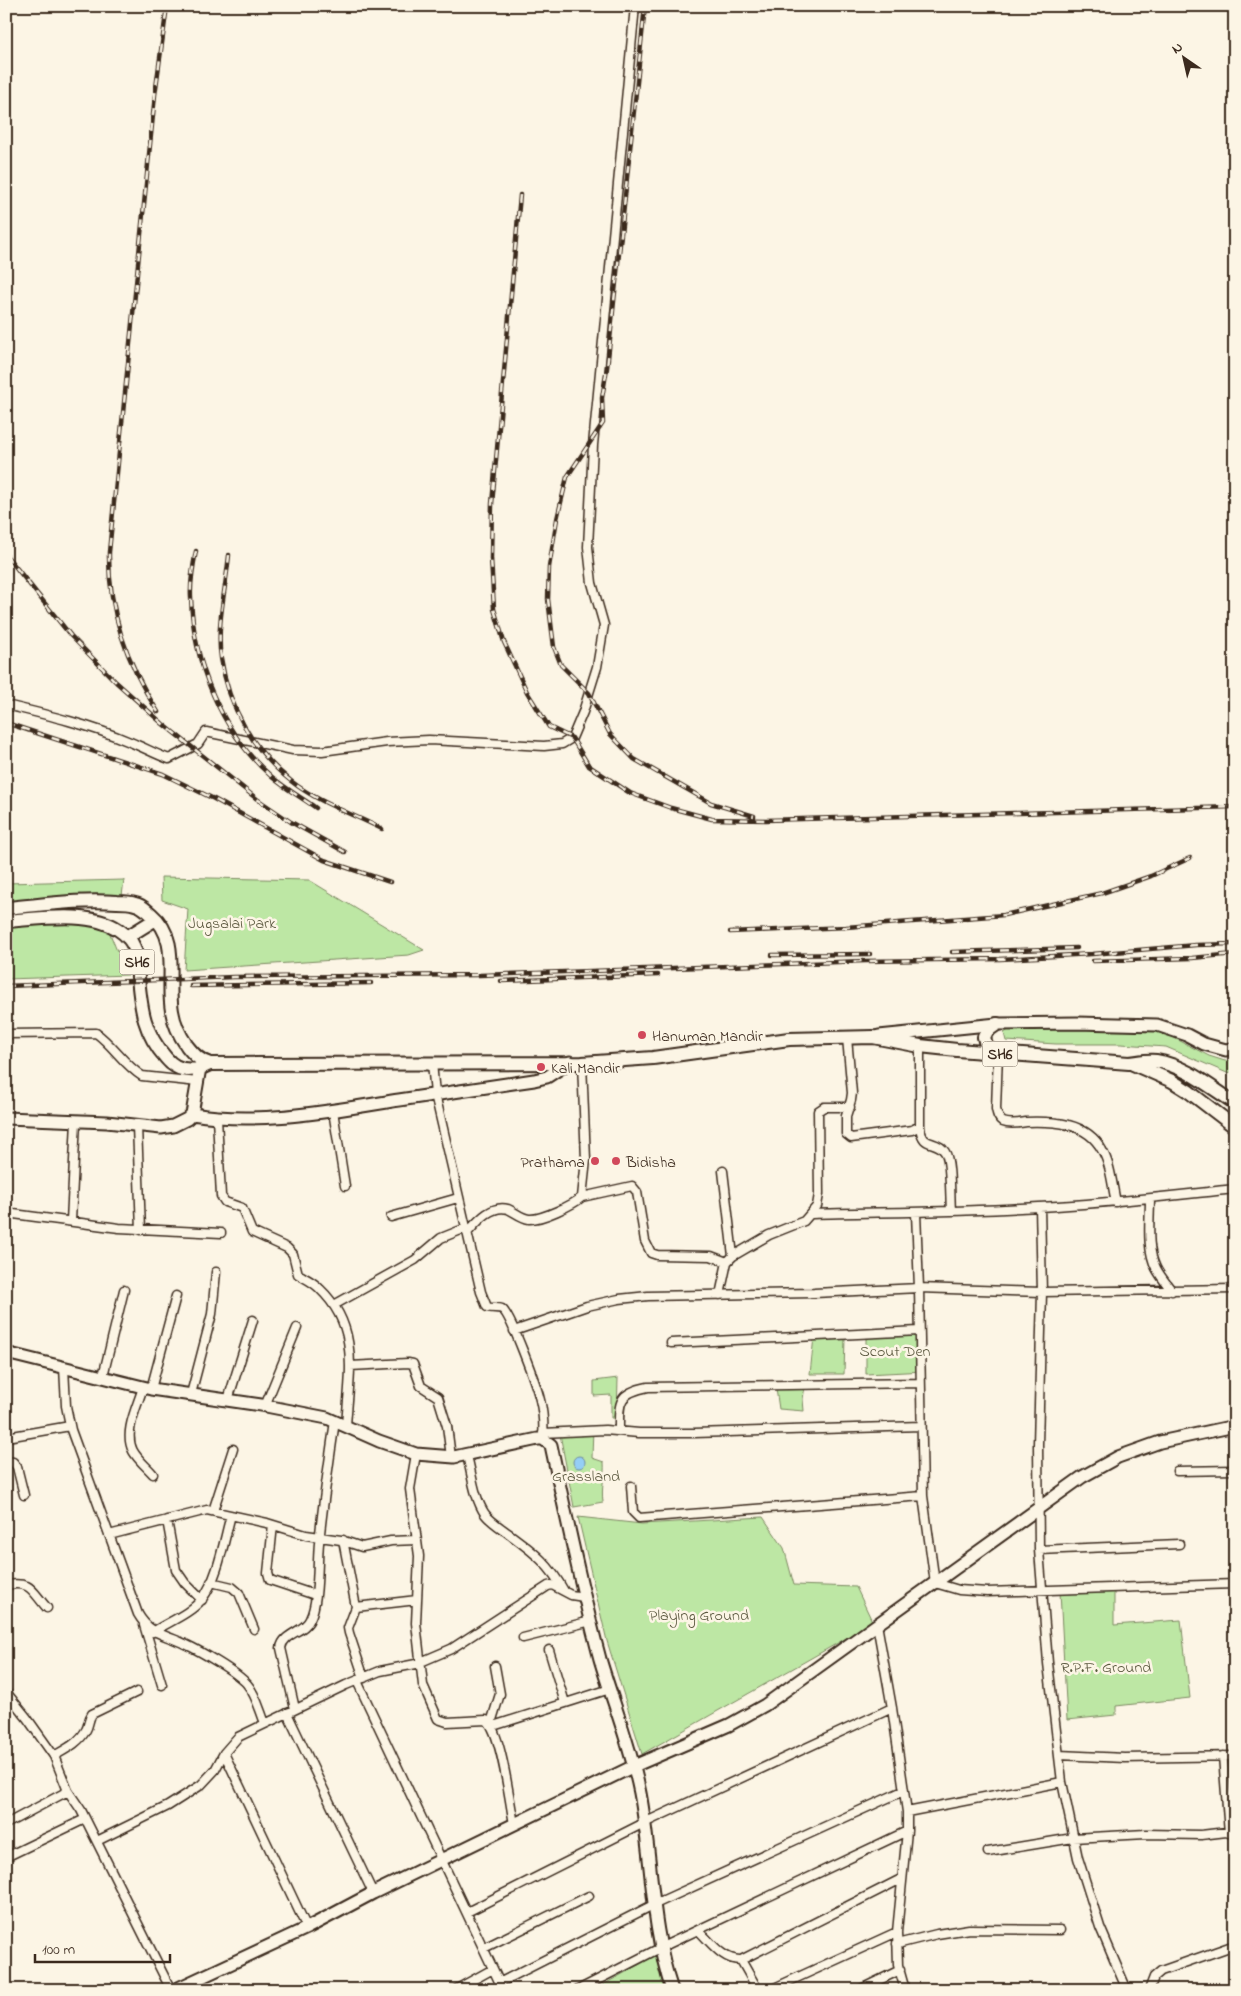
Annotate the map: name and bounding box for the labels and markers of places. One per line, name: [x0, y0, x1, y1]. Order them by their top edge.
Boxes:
place label: Hanuman Mandir: [652, 1025, 763, 1049]
marker: Hanuman Mandir: [636, 1029, 648, 1041]
place label: Kali Mandir: [551, 1057, 620, 1081]
marker: Kali Mandir: [535, 1061, 547, 1073]
place label: Prathama: [520, 1151, 585, 1175]
place label: Bidisha: [625, 1151, 676, 1175]
marker: Prathama: [589, 1155, 601, 1167]
marker: Bidisha: [610, 1155, 622, 1167]

